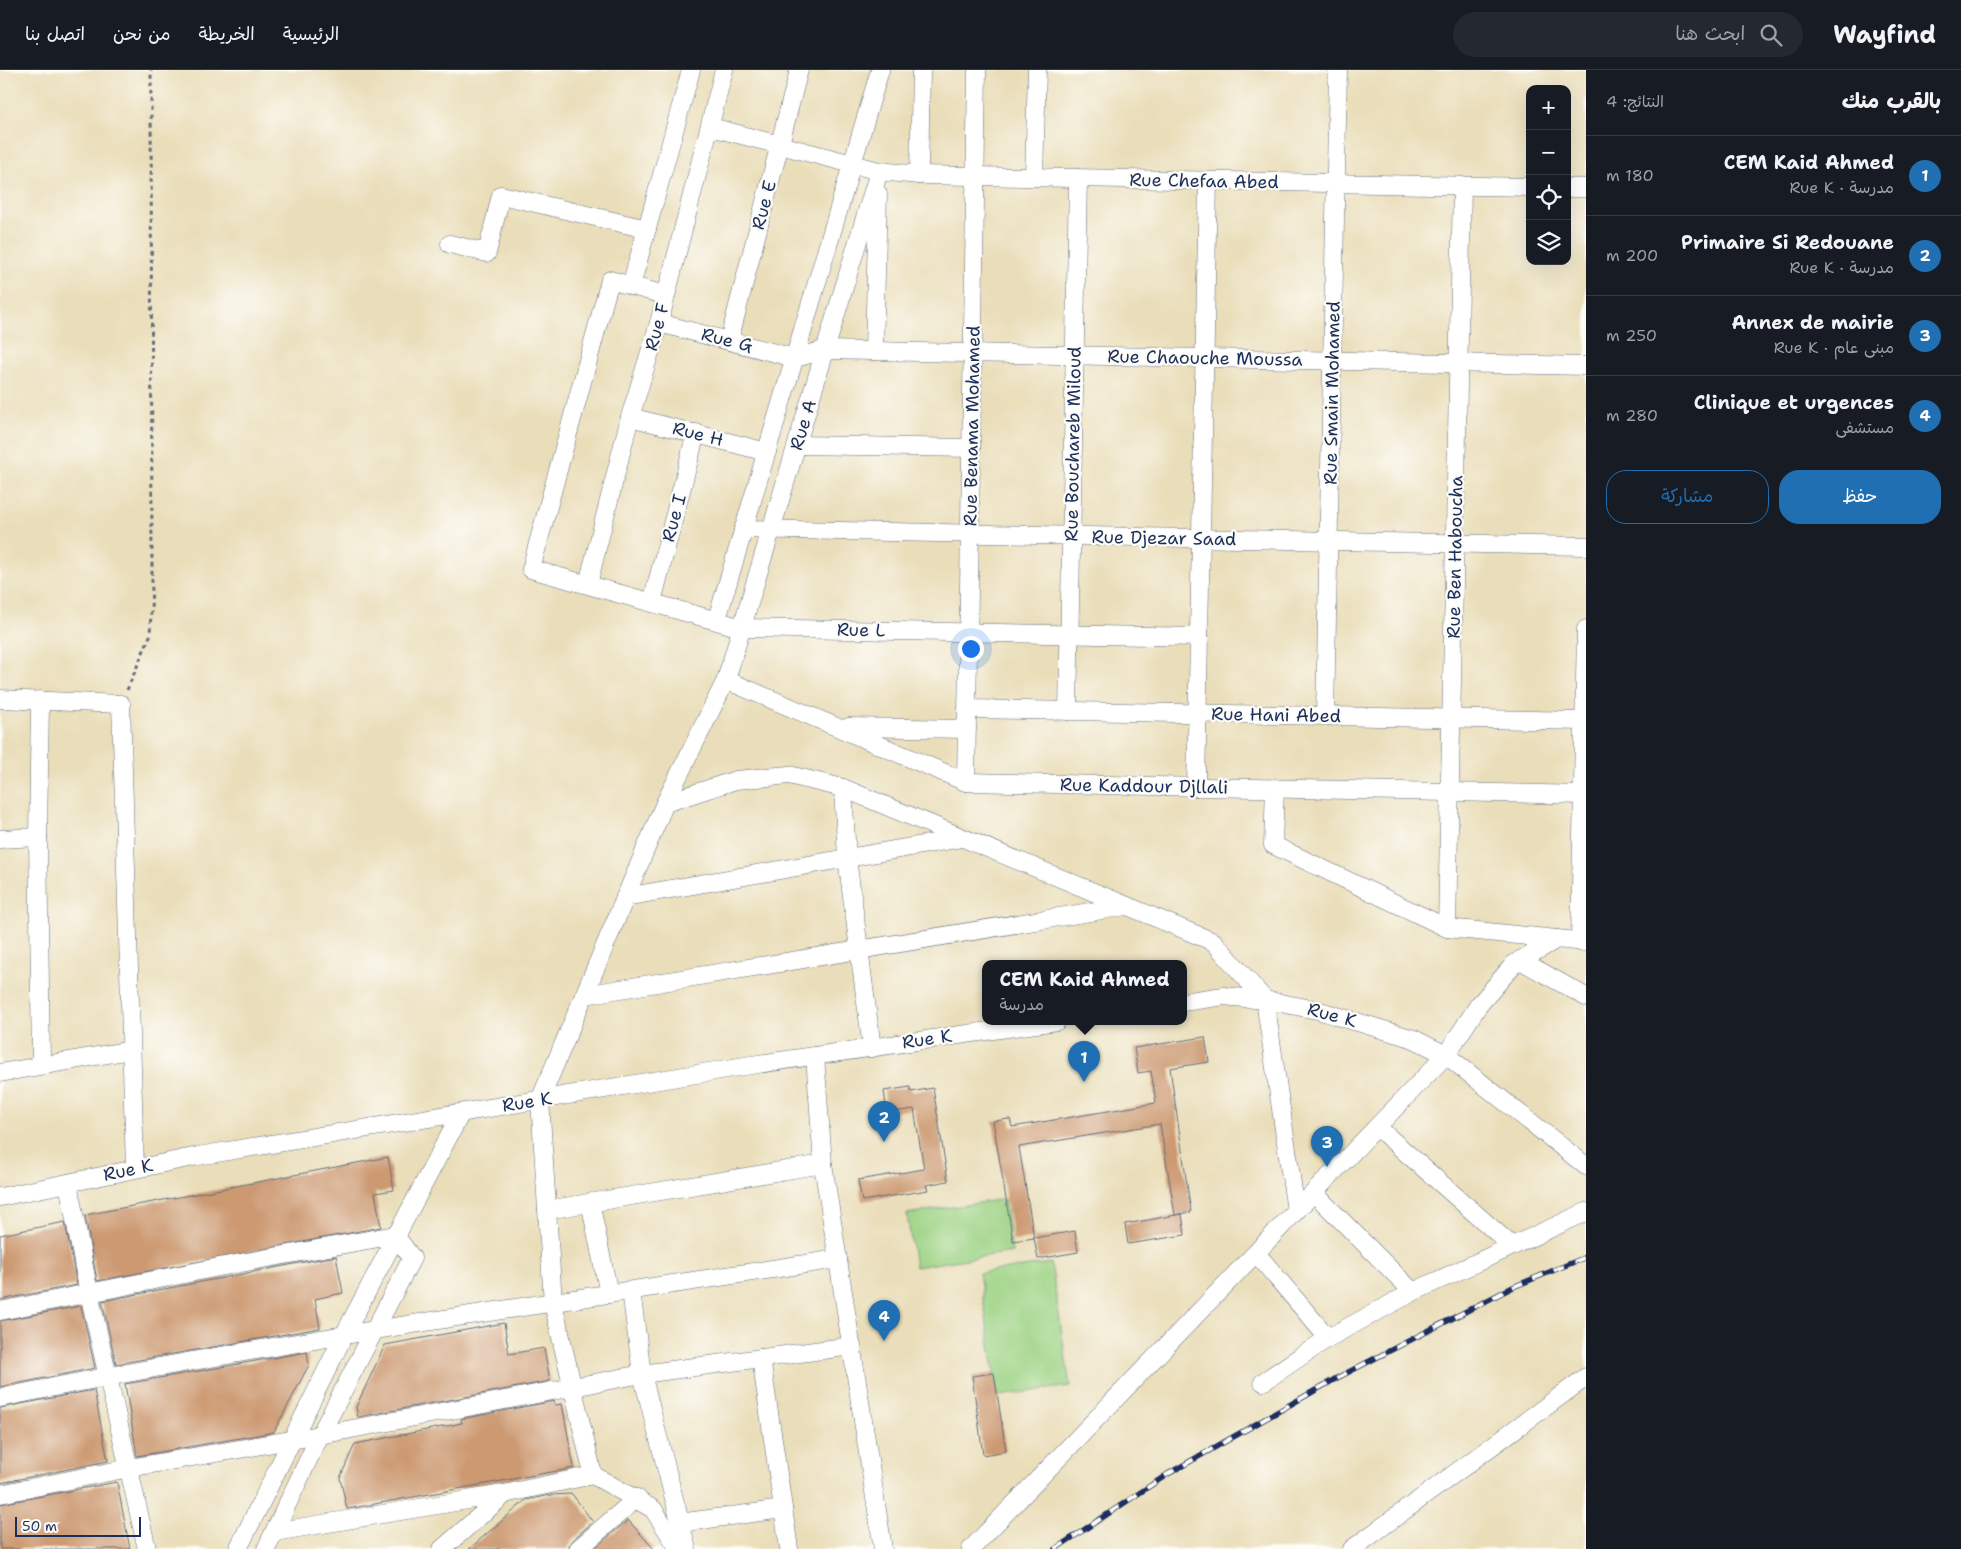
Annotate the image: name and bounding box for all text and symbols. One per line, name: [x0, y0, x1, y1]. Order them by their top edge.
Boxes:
search box: [1453, 12, 1803, 57]
text: Wayfind: [1833, 19, 1936, 51]
text: ابحث هنا: [1675, 21, 1745, 46]
icon: search: [1757, 21, 1785, 49]
text: اتصل بنا: [25, 22, 85, 46]
text: من نحن: [113, 22, 171, 46]
text: الخريطة: [199, 22, 255, 46]
text: الرئيسية: [283, 22, 339, 46]
map controls: [1526, 85, 1571, 265]
button: +: [1526, 85, 1571, 130]
text: بالقرب منك: [1842, 87, 1941, 115]
text: النتائج: 4: [1606, 91, 1664, 112]
button: −: [1526, 130, 1571, 175]
text: CEM Kaid Ahmed: [1724, 150, 1894, 175]
text: 180 m: [1606, 165, 1654, 186]
text: 1: [1921, 165, 1929, 186]
street label: Rue Chefaa Abed: [1129, 168, 1279, 194]
button: locate: [1526, 175, 1571, 220]
text: مدرسة · Rue K: [1789, 177, 1894, 198]
street label: Rue E: [746, 178, 782, 232]
button: layers: [1526, 220, 1571, 265]
text: Primaire Si Redouane: [1681, 230, 1894, 255]
text: 200 m: [1606, 245, 1658, 266]
text: 2: [1919, 245, 1931, 266]
text: مدرسة · Rue K: [1789, 257, 1894, 278]
street label: Rue F: [639, 300, 675, 354]
street label: Rue Smain Mohamed: [1318, 301, 1346, 485]
text: Annex de mairie: [1731, 310, 1894, 335]
street label: Rue G: [699, 322, 756, 358]
street label: Rue Benama Mohamed: [958, 325, 986, 527]
text: 250 m: [1606, 325, 1657, 346]
text: 3: [1919, 325, 1931, 346]
text: مبنى عام · Rue K: [1774, 337, 1894, 358]
street label: Rue Chaouche Moussa: [1107, 344, 1303, 372]
street label: Rue Bouchareb Miloud: [1059, 346, 1087, 542]
text: Clinique et urgences: [1694, 390, 1894, 415]
street label: Rue A: [784, 397, 822, 453]
text: 280 m: [1606, 405, 1658, 426]
text: 4: [1919, 405, 1931, 426]
street label: Rue H: [670, 416, 726, 452]
text: مستشفى: [1835, 417, 1894, 438]
button: مشاركة: [1606, 470, 1769, 524]
button: حفظ: [1779, 470, 1941, 524]
street label: Rue Ben Haboucha: [1442, 475, 1468, 639]
street label: Rue I: [656, 491, 692, 545]
street label: Rue Djezar Saad: [1091, 525, 1237, 551]
street label: Rue L: [837, 618, 886, 642]
your location: [958, 636, 984, 662]
street label: Rue Hani Abed: [1211, 702, 1341, 728]
street label: Rue Kaddour Djllali: [1060, 773, 1228, 799]
popup: [982, 960, 1187, 1025]
text: CEM Kaid Ahmed: [999, 967, 1170, 992]
text: مدرسة: [999, 994, 1044, 1015]
street label: Rue K: [1305, 997, 1360, 1033]
street label: Rue K: [900, 1024, 954, 1054]
pin: 1: [1068, 1041, 1100, 1082]
street label: Rue K: [500, 1086, 554, 1118]
pin: 2: [868, 1101, 900, 1142]
pin: 3: [1311, 1126, 1343, 1167]
street label: Rue K: [101, 1153, 155, 1187]
pin: 4: [868, 1300, 900, 1341]
scale bar: [15, 1514, 141, 1537]
text: 50 m: [22, 1517, 57, 1535]

